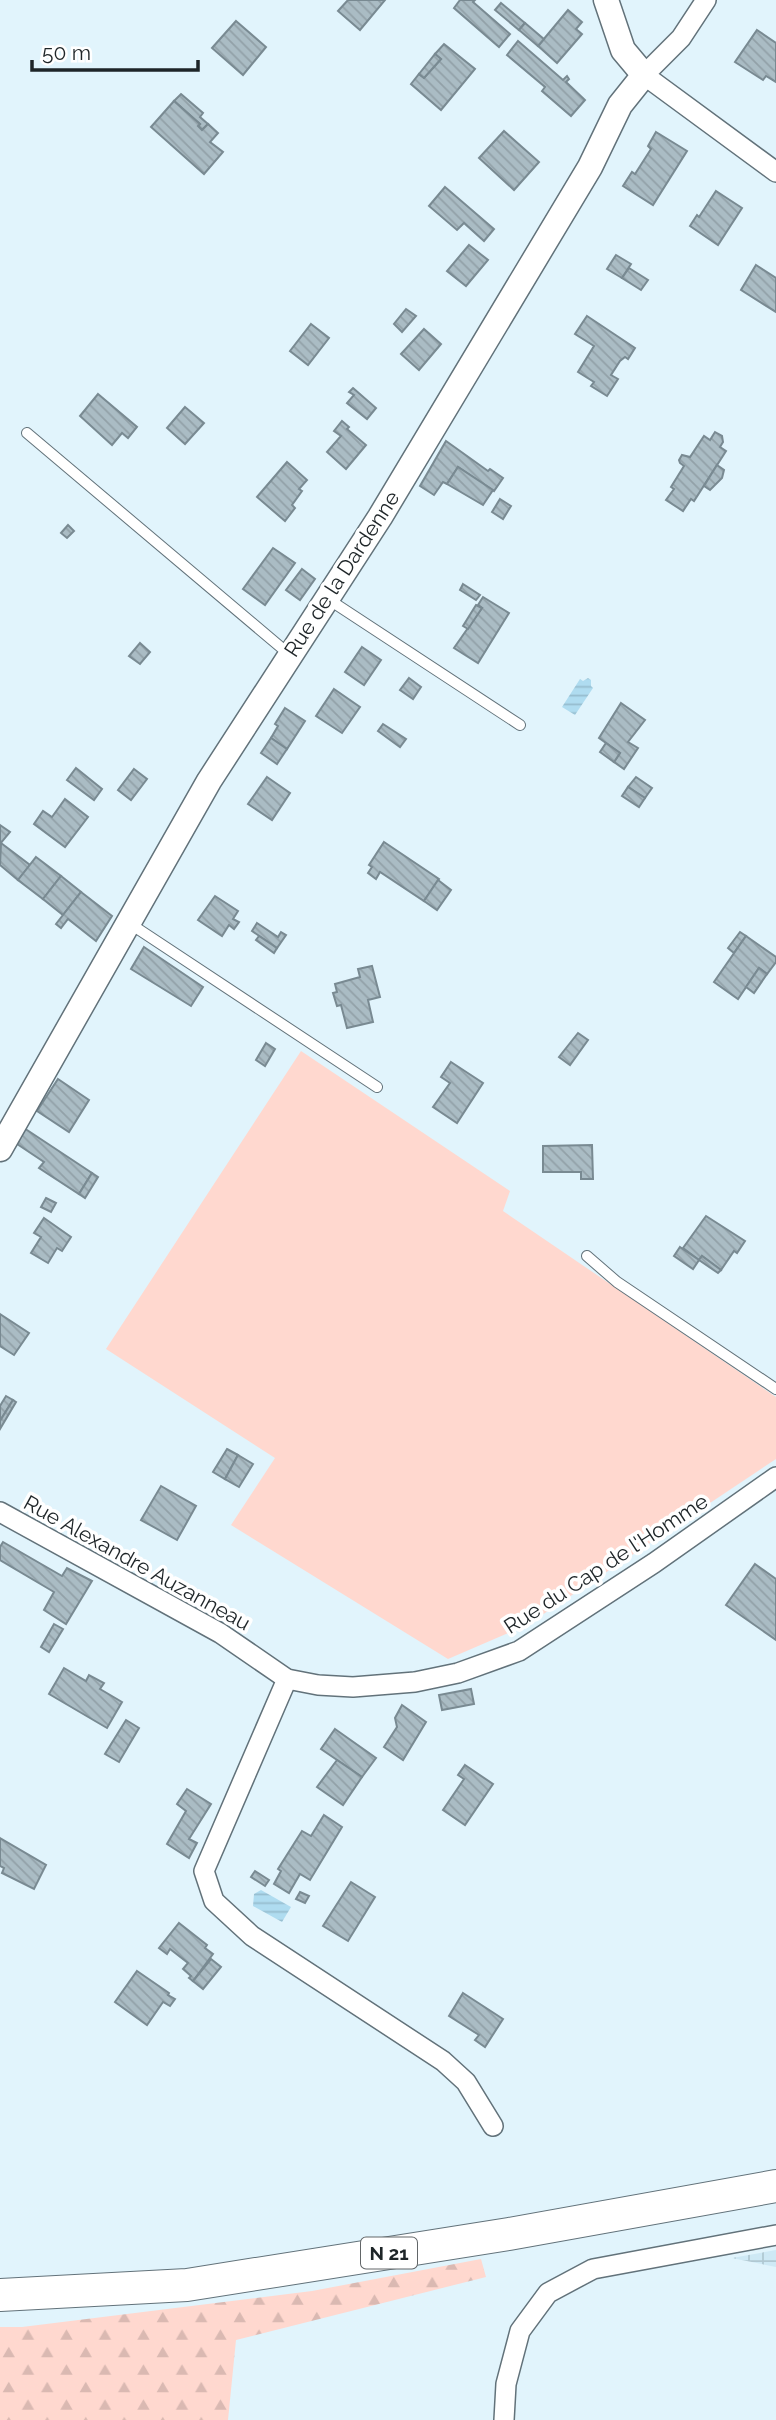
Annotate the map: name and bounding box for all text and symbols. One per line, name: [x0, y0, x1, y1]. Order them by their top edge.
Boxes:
scale bar: [32, 28, 198, 72]
text: 50 m: [42, 40, 91, 65]
street label: Rue de la Dardenne: [279, 486, 405, 661]
street label: Rue du Cap de l'Homme: [499, 1488, 712, 1639]
street label: Rue Alexandre Auzanneau: [20, 1490, 255, 1635]
road number: N 21: [361, 2238, 417, 2268]

